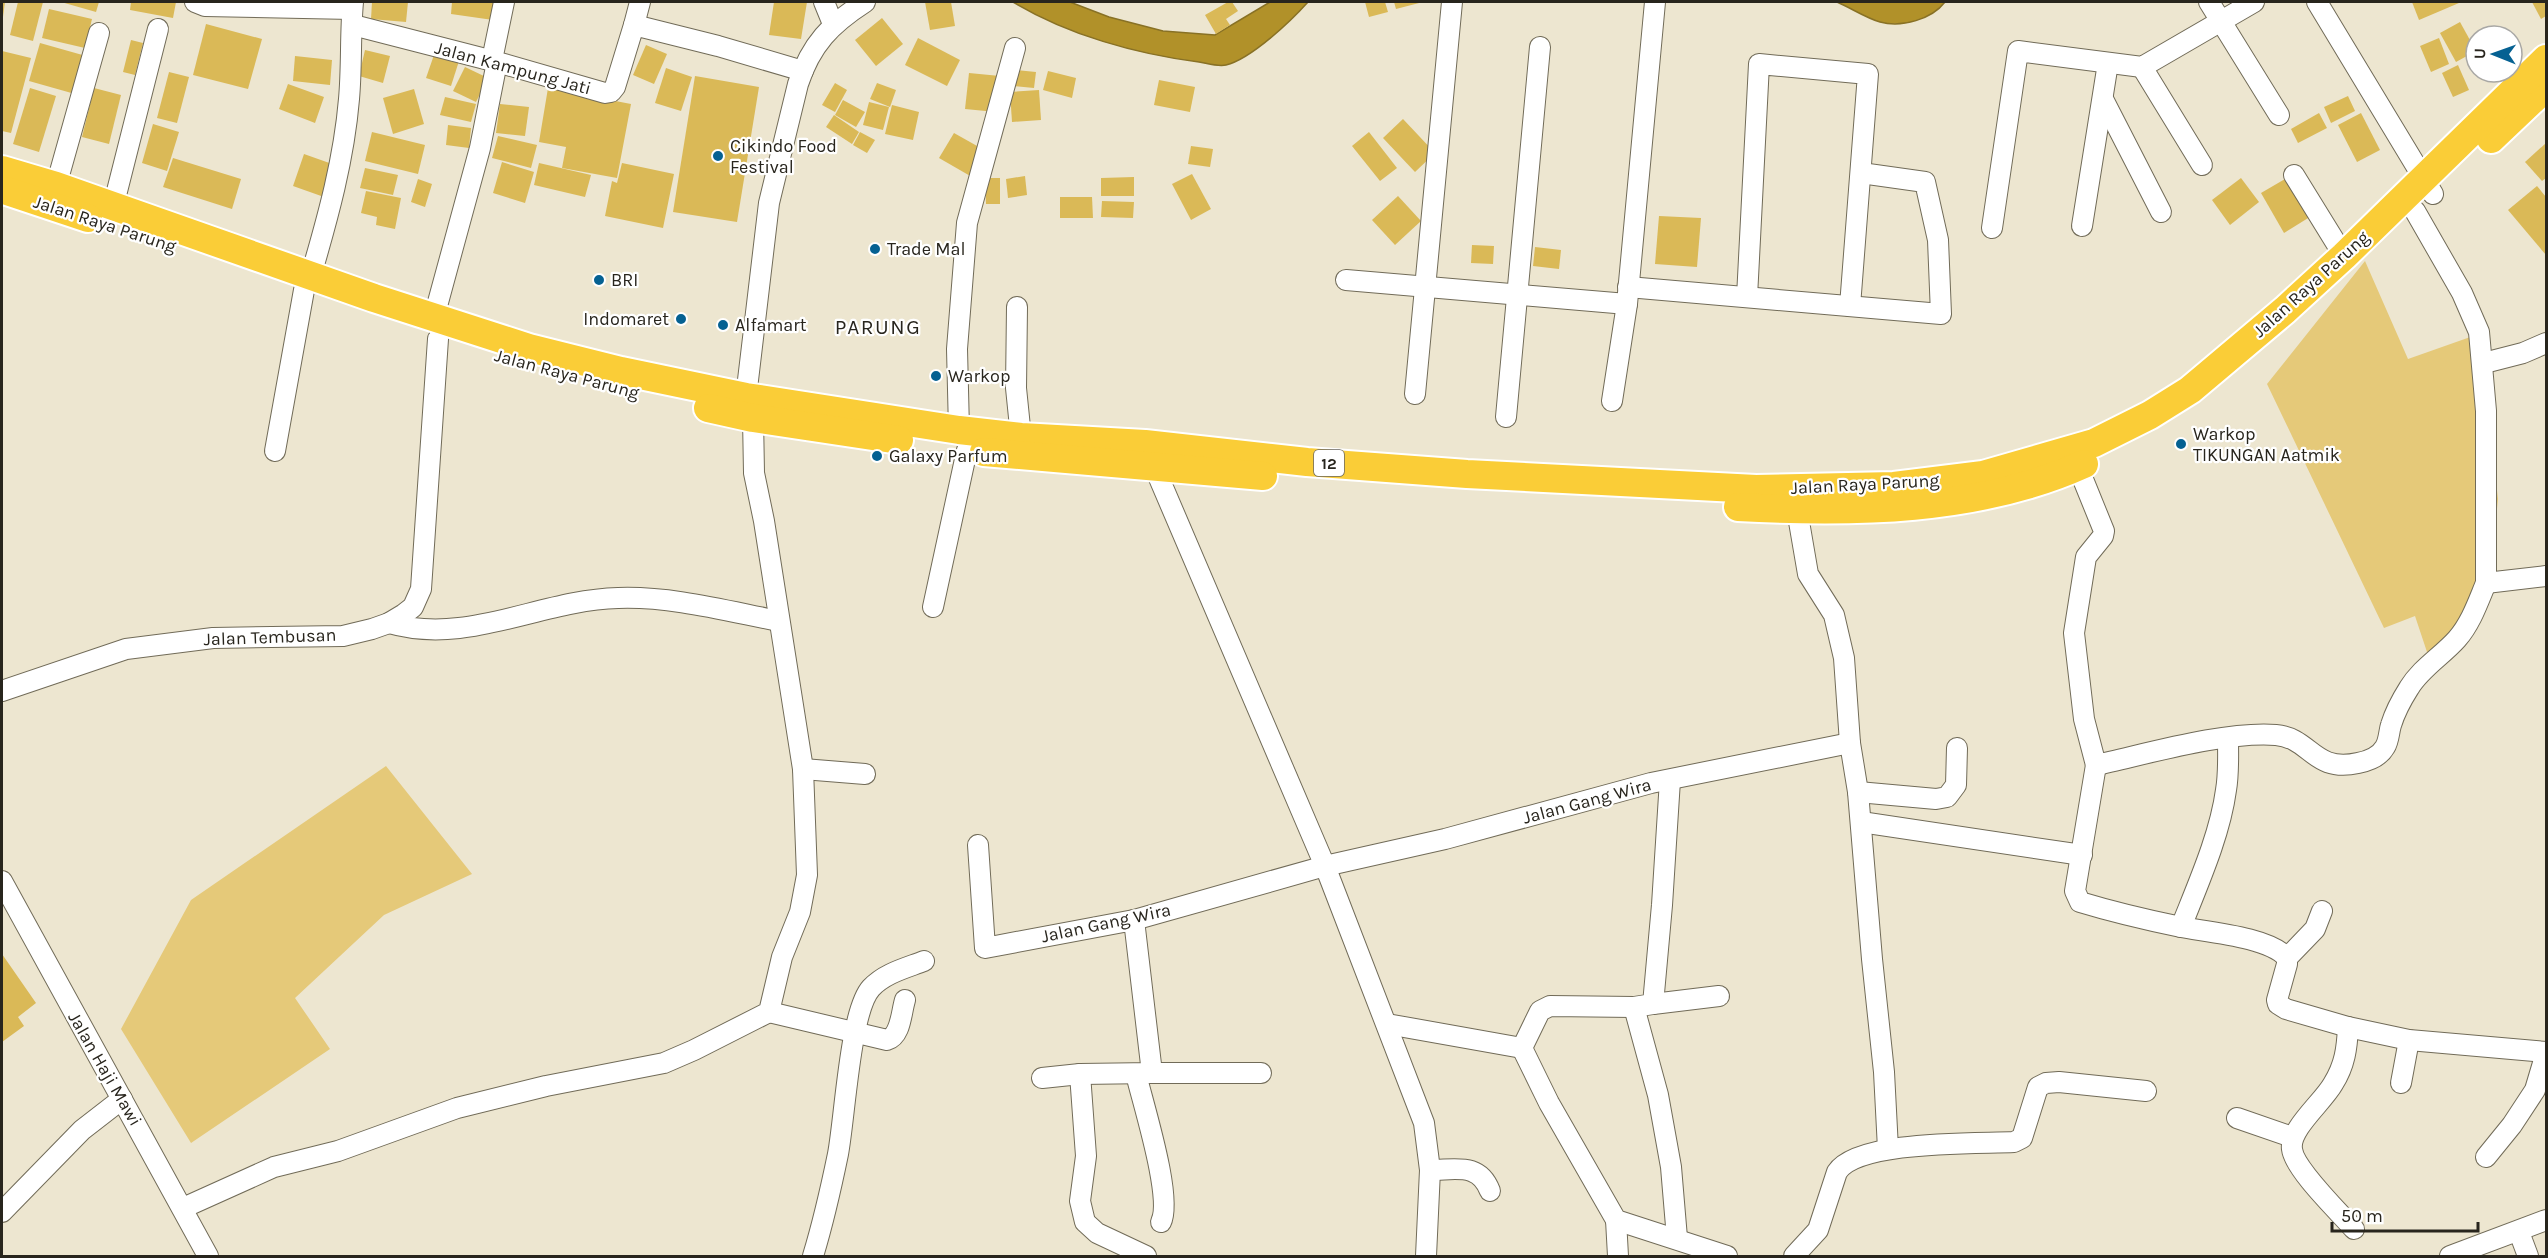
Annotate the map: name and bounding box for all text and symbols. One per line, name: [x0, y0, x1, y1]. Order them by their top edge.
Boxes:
north arrow: [2464, 24, 2524, 84]
street label: Jalan Kampung Jati: [432, 37, 594, 99]
text: U: [2470, 48, 2489, 59]
place label: Cikindo Food Festival: [730, 135, 837, 178]
marker: Cikindo Food Festival: [711, 149, 725, 163]
street label: Jalan Raya Parung: [31, 191, 179, 257]
street label: Jalan Raya Parung: [2248, 226, 2374, 342]
place label: Trade Mal: [887, 238, 966, 260]
marker: Trade Mal: [868, 242, 882, 256]
place label: BRI: [611, 269, 638, 291]
marker: BRI: [592, 273, 606, 287]
place label: Indomaret: [583, 308, 669, 330]
marker: Indomaret: [674, 312, 688, 326]
place label: Alfamart: [735, 314, 807, 336]
district label: PARUNG: [835, 315, 921, 339]
marker: Alfamart: [716, 318, 730, 332]
street label: Jalan Raya Parung: [492, 344, 642, 404]
place label: Warkop: [948, 365, 1010, 387]
marker: Warkop: [929, 369, 943, 383]
place label: Warkop TIKUNGAN Aatmik: [2193, 423, 2340, 466]
marker: Warkop TIKUNGAN Aatmik: [2174, 437, 2188, 451]
place label: Galaxy Parfum: [889, 445, 1008, 467]
marker: Galaxy Parfum: [870, 449, 884, 463]
road number: 12: [1314, 450, 1344, 476]
street label: Jalan Raya Parung: [1790, 469, 1940, 499]
street label: Jalan Tembusan: [203, 624, 337, 650]
street label: Jalan Gang Wira: [1520, 773, 1654, 829]
street label: Jalan Gang Wira: [1039, 899, 1173, 947]
street label: Jalan Haji Mawi: [63, 1008, 147, 1130]
scale bar: [2332, 1195, 2478, 1233]
text: 50 m: [2341, 1205, 2383, 1227]

